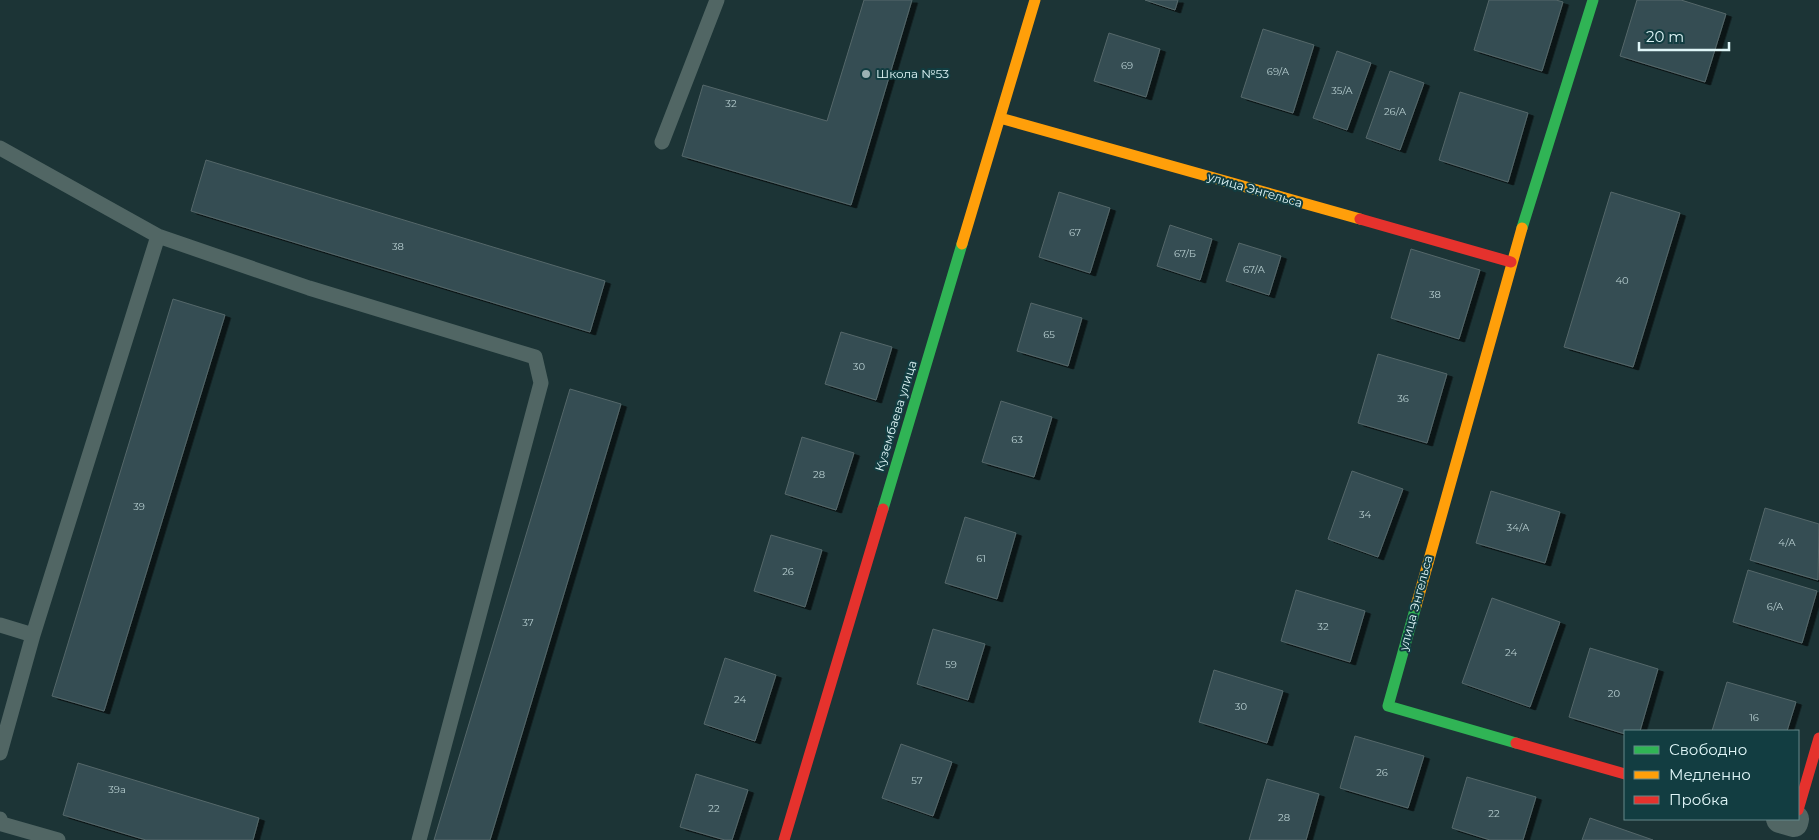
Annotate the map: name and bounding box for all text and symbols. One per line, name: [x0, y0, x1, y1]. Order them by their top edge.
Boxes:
scale bar: [1639, 20, 1729, 52]
text: 20 m: [1646, 27, 1684, 46]
house number: 69: [1121, 59, 1133, 72]
house number: 69/А: [1267, 65, 1290, 78]
place label: Школа №53: [876, 66, 949, 81]
marker: Школа №53: [860, 68, 872, 80]
house number: 35/А: [1331, 84, 1353, 97]
house number: 32: [725, 97, 737, 110]
house number: 26/А: [1384, 105, 1407, 118]
street label: улица Энгельса: [1205, 169, 1304, 210]
house number: 67: [1069, 226, 1081, 239]
house number: 38: [392, 240, 404, 253]
house number: 67/Б: [1174, 247, 1196, 260]
house number: 67/А: [1243, 263, 1265, 276]
house number: 40: [1615, 274, 1629, 287]
house number: 38: [1429, 288, 1441, 301]
house number: 65: [1043, 328, 1055, 341]
street label: Кузембаева улица: [871, 359, 920, 473]
house number: 30: [853, 360, 866, 373]
house number: 36: [1397, 392, 1409, 405]
house number: 63: [1011, 433, 1023, 446]
house number: 28: [813, 468, 825, 481]
house number: 39: [133, 500, 145, 513]
house number: 34: [1359, 508, 1372, 521]
house number: 34/А: [1507, 521, 1530, 534]
house number: 4/А: [1778, 536, 1796, 549]
house number: 61: [976, 552, 986, 565]
street label: улица Энгельса: [1395, 554, 1435, 653]
house number: 26: [782, 565, 794, 578]
house number: 6/А: [1767, 600, 1784, 613]
house number: 37: [522, 616, 534, 629]
house number: 32: [1317, 620, 1329, 633]
house number: 24: [1505, 646, 1517, 659]
house number: 59: [945, 658, 957, 671]
house number: 20: [1608, 687, 1621, 700]
house number: 24: [734, 693, 746, 706]
house number: 30: [1235, 700, 1248, 713]
house number: 16: [1749, 711, 1759, 724]
legend: [1624, 730, 1799, 820]
text: Свободно: [1669, 740, 1747, 759]
text: Медленно: [1669, 765, 1751, 784]
house number: 26: [1376, 766, 1388, 779]
house number: 57: [911, 774, 923, 787]
house number: 39а: [108, 783, 126, 796]
text: Пробка: [1669, 790, 1728, 809]
house number: 22: [708, 802, 720, 815]
house number: 22: [1488, 807, 1500, 820]
house number: 28: [1278, 811, 1290, 824]

